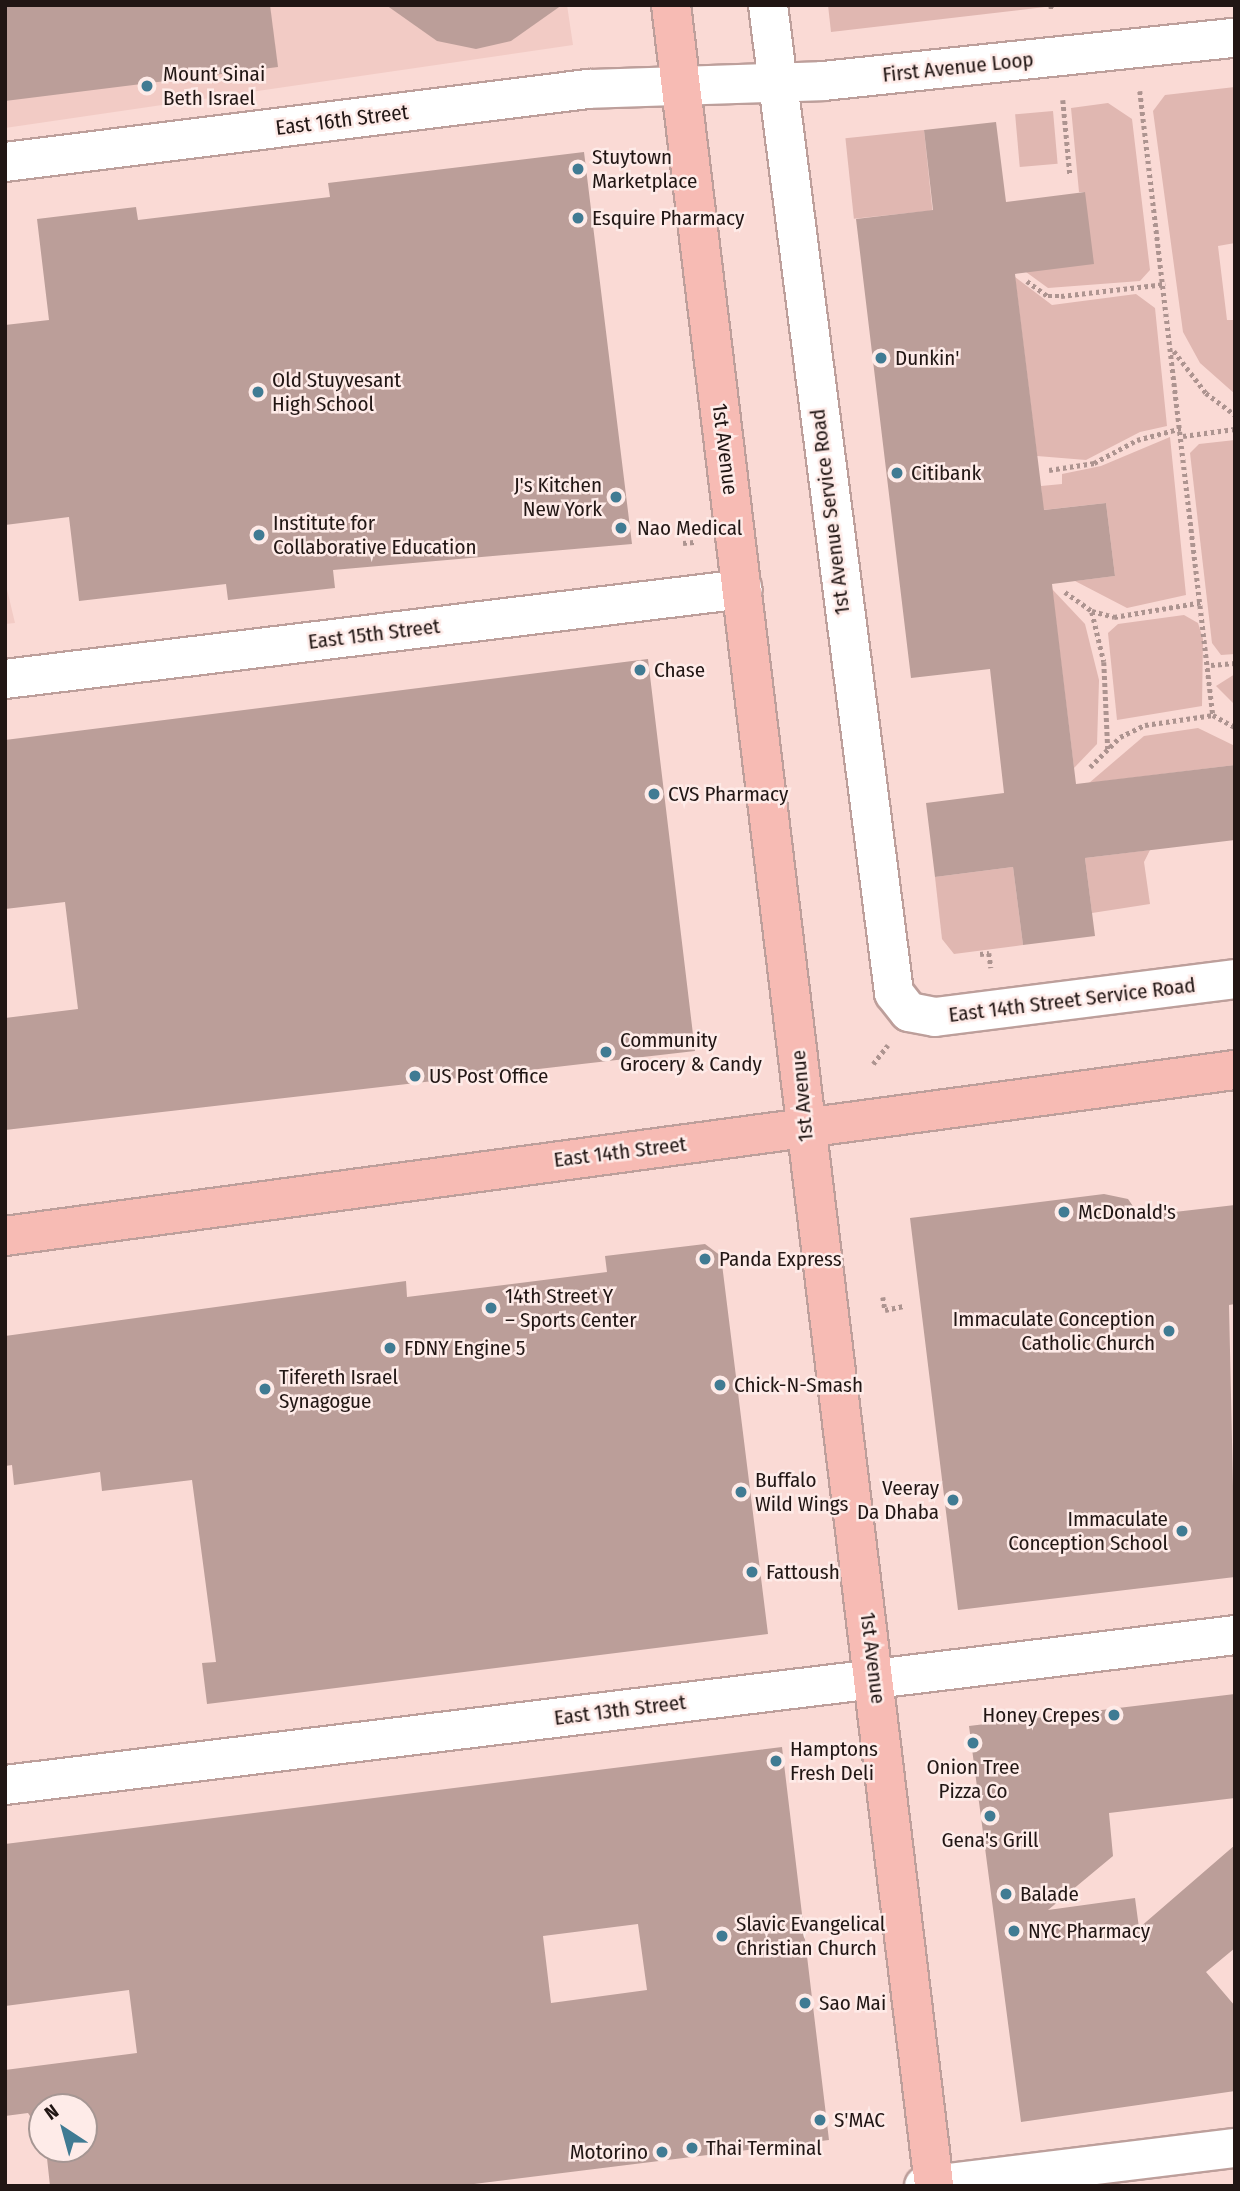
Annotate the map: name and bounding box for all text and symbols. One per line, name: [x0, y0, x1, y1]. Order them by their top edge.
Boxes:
street label: First Avenue Loop: [881, 47, 1035, 87]
place label: Mount Sinai Beth Israel: [163, 61, 265, 111]
marker: Mount Sinai Beth Israel: [137, 76, 157, 96]
street label: East 16th Street: [274, 99, 410, 141]
place label: Stuytown Marketplace: [592, 144, 697, 194]
marker: Stuytown Marketplace: [570, 161, 586, 177]
place label: Esquire Pharmacy: [592, 205, 744, 231]
marker: Esquire Pharmacy: [570, 210, 586, 226]
place label: Dunkin': [895, 345, 959, 371]
marker: Dunkin': [873, 350, 889, 366]
place label: Old Stuyvesant High School: [272, 367, 401, 417]
marker: Old Stuyvesant High School: [250, 384, 266, 400]
street label: 1st Avenue: [707, 402, 743, 496]
street label: 1st Avenue Service Road: [805, 408, 855, 616]
place label: Citibank: [911, 460, 981, 486]
marker: Citibank: [889, 465, 905, 481]
place label: J's Kitchen New York: [514, 472, 602, 522]
marker: J's Kitchen New York: [608, 489, 624, 505]
place label: Institute for Collaborative Education: [273, 510, 476, 560]
place label: Nao Medical: [637, 515, 742, 541]
marker: Nao Medical: [611, 518, 631, 538]
marker: Institute for Collaborative Education: [251, 527, 267, 543]
street label: East 15th Street: [307, 613, 441, 655]
place label: Chase: [654, 657, 705, 683]
marker: Chase: [632, 662, 648, 678]
place label: CVS Pharmacy: [668, 781, 788, 807]
marker: CVS Pharmacy: [646, 786, 662, 802]
street label: East 14th Street Service Road: [947, 972, 1197, 1028]
place label: Community Grocery & Candy: [620, 1027, 762, 1077]
marker: Community Grocery & Candy: [598, 1044, 614, 1060]
street label: 1st Avenue: [785, 1049, 819, 1143]
place label: US Post Office: [429, 1063, 548, 1089]
marker: US Post Office: [407, 1068, 423, 1084]
street label: East 14th Street: [552, 1131, 688, 1173]
place label: McDonald's: [1078, 1199, 1176, 1225]
marker: McDonald's: [1056, 1204, 1072, 1220]
place label: Panda Express: [719, 1246, 842, 1272]
marker: Panda Express: [697, 1251, 713, 1267]
place label: 14th Street Y – Sports Center: [505, 1283, 637, 1333]
marker: 14th Street Y – Sports Center: [483, 1300, 499, 1316]
place label: Immaculate Conception Catholic Church: [953, 1306, 1155, 1356]
marker: Immaculate Conception Catholic Church: [1161, 1323, 1177, 1339]
place label: FDNY Engine 5: [404, 1335, 525, 1361]
marker: FDNY Engine 5: [382, 1340, 398, 1356]
place label: Tifereth Israel Synagogue: [279, 1364, 398, 1414]
place label: Chick-N-Smash: [734, 1372, 863, 1398]
marker: Chick-N-Smash: [712, 1377, 728, 1393]
marker: Tifereth Israel Synagogue: [257, 1381, 273, 1397]
place label: Buffalo Wild Wings: [755, 1467, 848, 1517]
place label: Veeray Da Dhaba: [857, 1475, 939, 1525]
marker: Buffalo Wild Wings: [733, 1484, 749, 1500]
marker: Veeray Da Dhaba: [945, 1492, 961, 1508]
place label: Immaculate Conception School: [1008, 1506, 1168, 1556]
marker: Immaculate Conception School: [1174, 1523, 1190, 1539]
place label: Fattoush: [766, 1559, 840, 1585]
marker: Fattoush: [744, 1564, 760, 1580]
street label: 1st Avenue: [855, 1611, 891, 1705]
street label: East 13th Street: [553, 1689, 687, 1731]
place label: Honey Crepes: [983, 1702, 1100, 1728]
marker: Honey Crepes: [1106, 1707, 1122, 1723]
marker: Onion Tree Pizza Co: [965, 1735, 981, 1751]
place label: Hamptons Fresh Deli: [790, 1736, 878, 1786]
marker: Hamptons Fresh Deli: [768, 1753, 784, 1769]
place label: Onion Tree Pizza Co: [926, 1754, 1020, 1804]
marker: Gena's Grill: [982, 1808, 998, 1824]
place label: Gena's Grill: [941, 1827, 1039, 1853]
place label: Balade: [1020, 1881, 1079, 1907]
marker: Balade: [998, 1886, 1014, 1902]
place label: Slavic Evangelical Christian Church: [736, 1911, 885, 1961]
place label: NYC Pharmacy: [1028, 1918, 1150, 1944]
marker: NYC Pharmacy: [1006, 1923, 1022, 1939]
marker: Slavic Evangelical Christian Church: [714, 1928, 730, 1944]
place label: Sao Mai: [819, 1990, 886, 2016]
marker: Sao Mai: [797, 1995, 813, 2011]
north arrow: [28, 2093, 98, 2163]
text: N: [40, 2100, 63, 2125]
place label: S'MAC: [834, 2107, 885, 2133]
marker: S'MAC: [812, 2112, 828, 2128]
place label: Thai Terminal: [706, 2135, 822, 2161]
place label: Motorino: [570, 2139, 648, 2165]
marker: Thai Terminal: [684, 2140, 700, 2156]
marker: Motorino: [654, 2144, 670, 2160]

